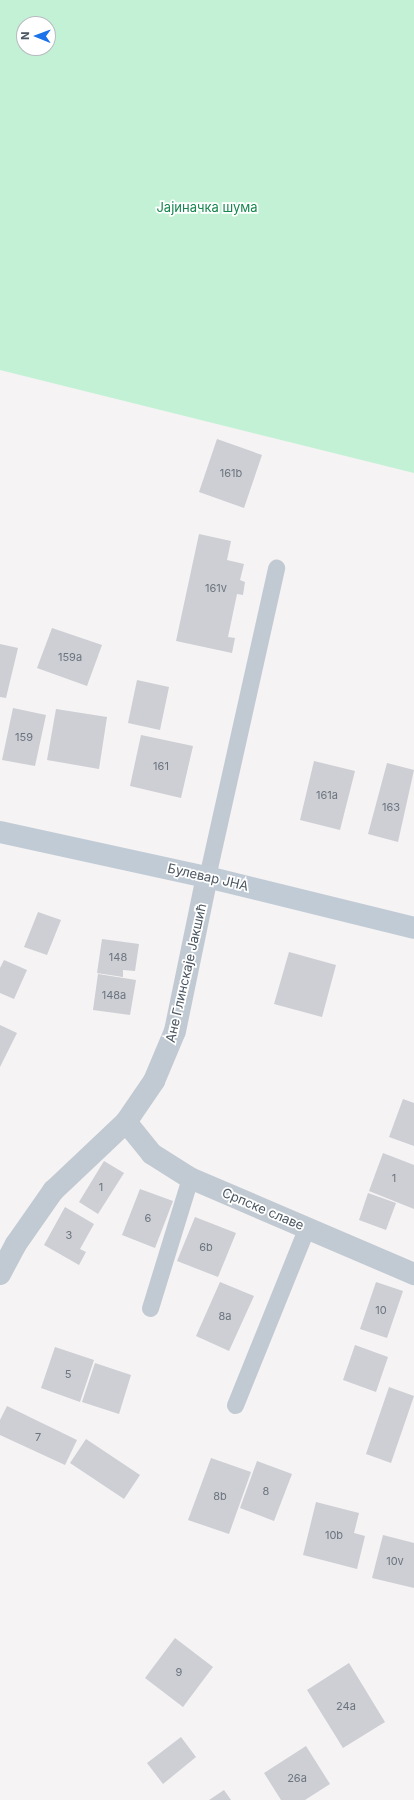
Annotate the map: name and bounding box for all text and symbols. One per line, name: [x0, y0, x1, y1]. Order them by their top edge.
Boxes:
north arrow: [16, 16, 56, 56]
text: N: [18, 31, 32, 40]
park label: Јајиначка шума: [156, 199, 258, 215]
house number: 161b: [220, 466, 242, 480]
house number: 161v: [205, 581, 227, 595]
house number: 159a: [58, 650, 82, 664]
house number: 159: [15, 730, 33, 744]
house number: 161: [153, 759, 169, 773]
house number: 161a: [316, 788, 338, 802]
house number: 163: [382, 800, 400, 814]
street label: Булевар ЈНА: [166, 860, 250, 894]
street label: Ане Глинскаје Јакшић: [162, 902, 210, 1044]
house number: 148: [109, 950, 127, 964]
house number: 148a: [102, 988, 126, 1002]
house number: 1: [392, 1171, 396, 1185]
house number: 1: [99, 1180, 103, 1194]
street label: Српске славе: [220, 1185, 306, 1233]
house number: 6: [145, 1211, 151, 1225]
house number: 3: [66, 1228, 72, 1242]
house number: 6b: [199, 1240, 213, 1254]
house number: 10: [375, 1303, 387, 1317]
house number: 8a: [219, 1309, 231, 1323]
house number: 5: [65, 1367, 71, 1381]
house number: 7: [35, 1430, 41, 1444]
house number: 8: [263, 1484, 269, 1498]
house number: 8b: [213, 1489, 227, 1503]
house number: 10b: [325, 1528, 343, 1542]
house number: 10v: [386, 1554, 404, 1568]
house number: 9: [176, 1665, 182, 1679]
house number: 24a: [336, 1699, 356, 1713]
house number: 26a: [287, 1771, 307, 1785]

